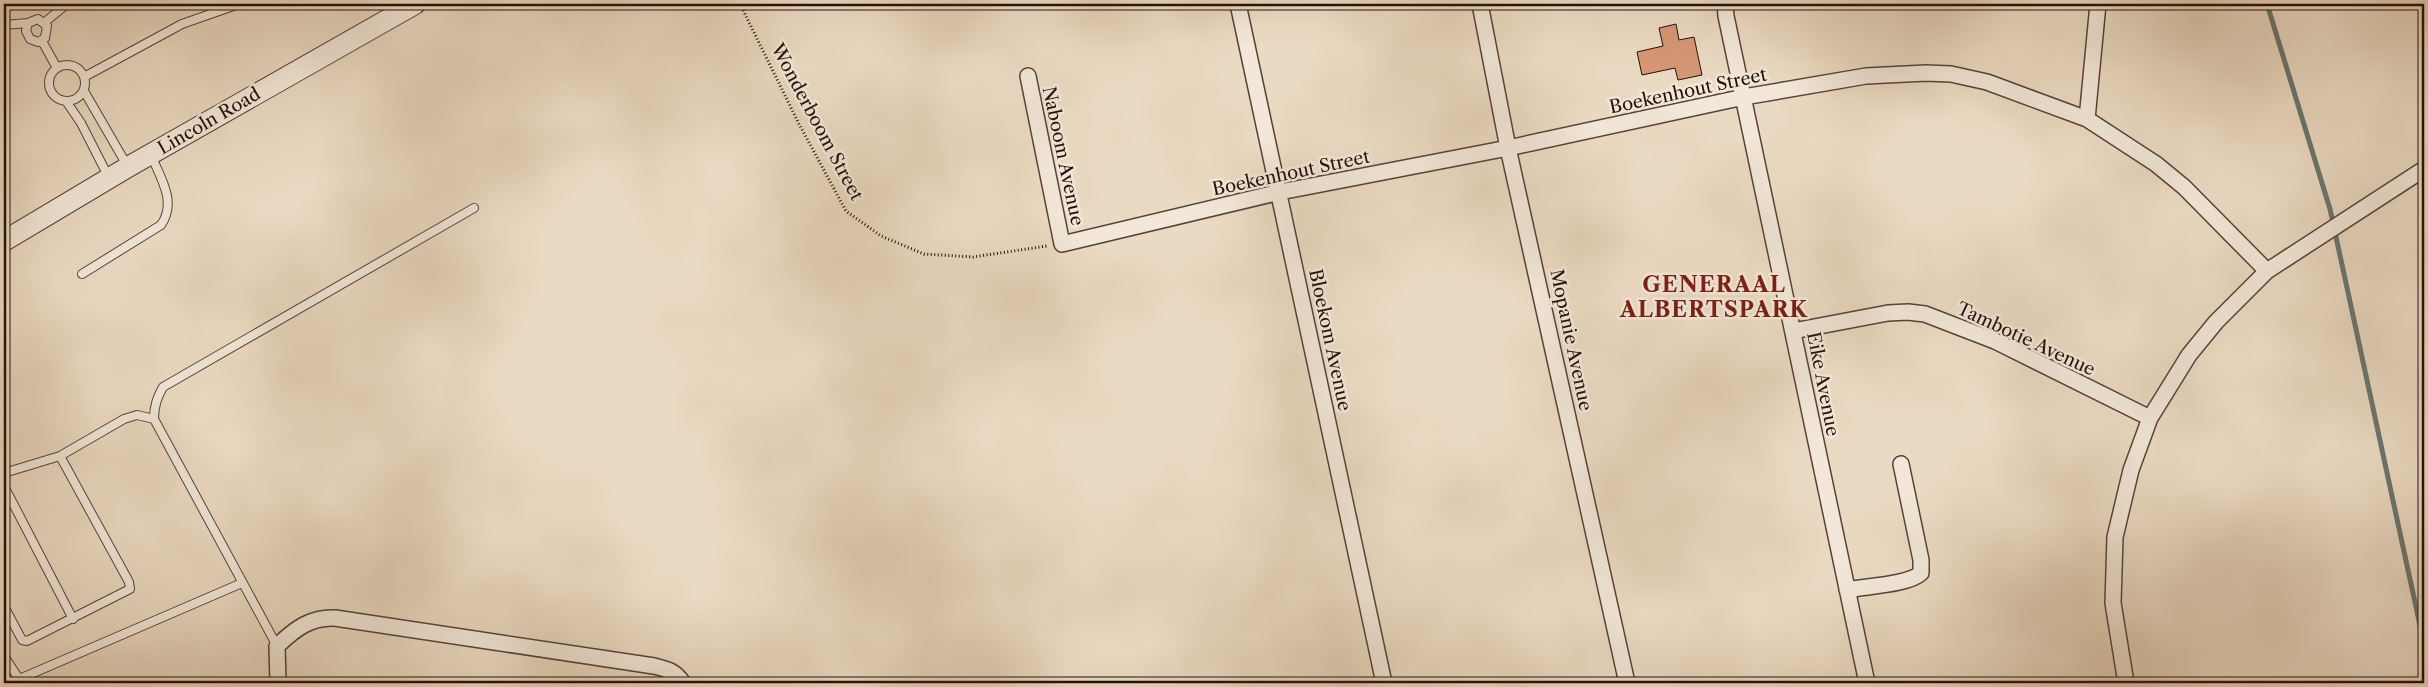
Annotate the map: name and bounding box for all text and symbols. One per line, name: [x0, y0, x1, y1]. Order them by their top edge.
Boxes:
street label: Wonderboom Street: [766, 39, 868, 205]
street label: Boekenhout Street: [1607, 63, 1769, 118]
street label: Lincoln Road: [154, 83, 264, 159]
street label: Naboom Avenue: [1038, 84, 1088, 228]
street label: Boekenhout Street: [1210, 145, 1372, 200]
street label: Bloekom Avenue: [1304, 267, 1356, 413]
street label: Mopanie Avenue: [1545, 267, 1597, 413]
district label: GENERAAL ALBERTSPARK: [1619, 271, 1809, 323]
street label: Tambotie Avenue: [1953, 297, 2099, 381]
street label: Eike Avenue: [1802, 330, 1844, 438]

